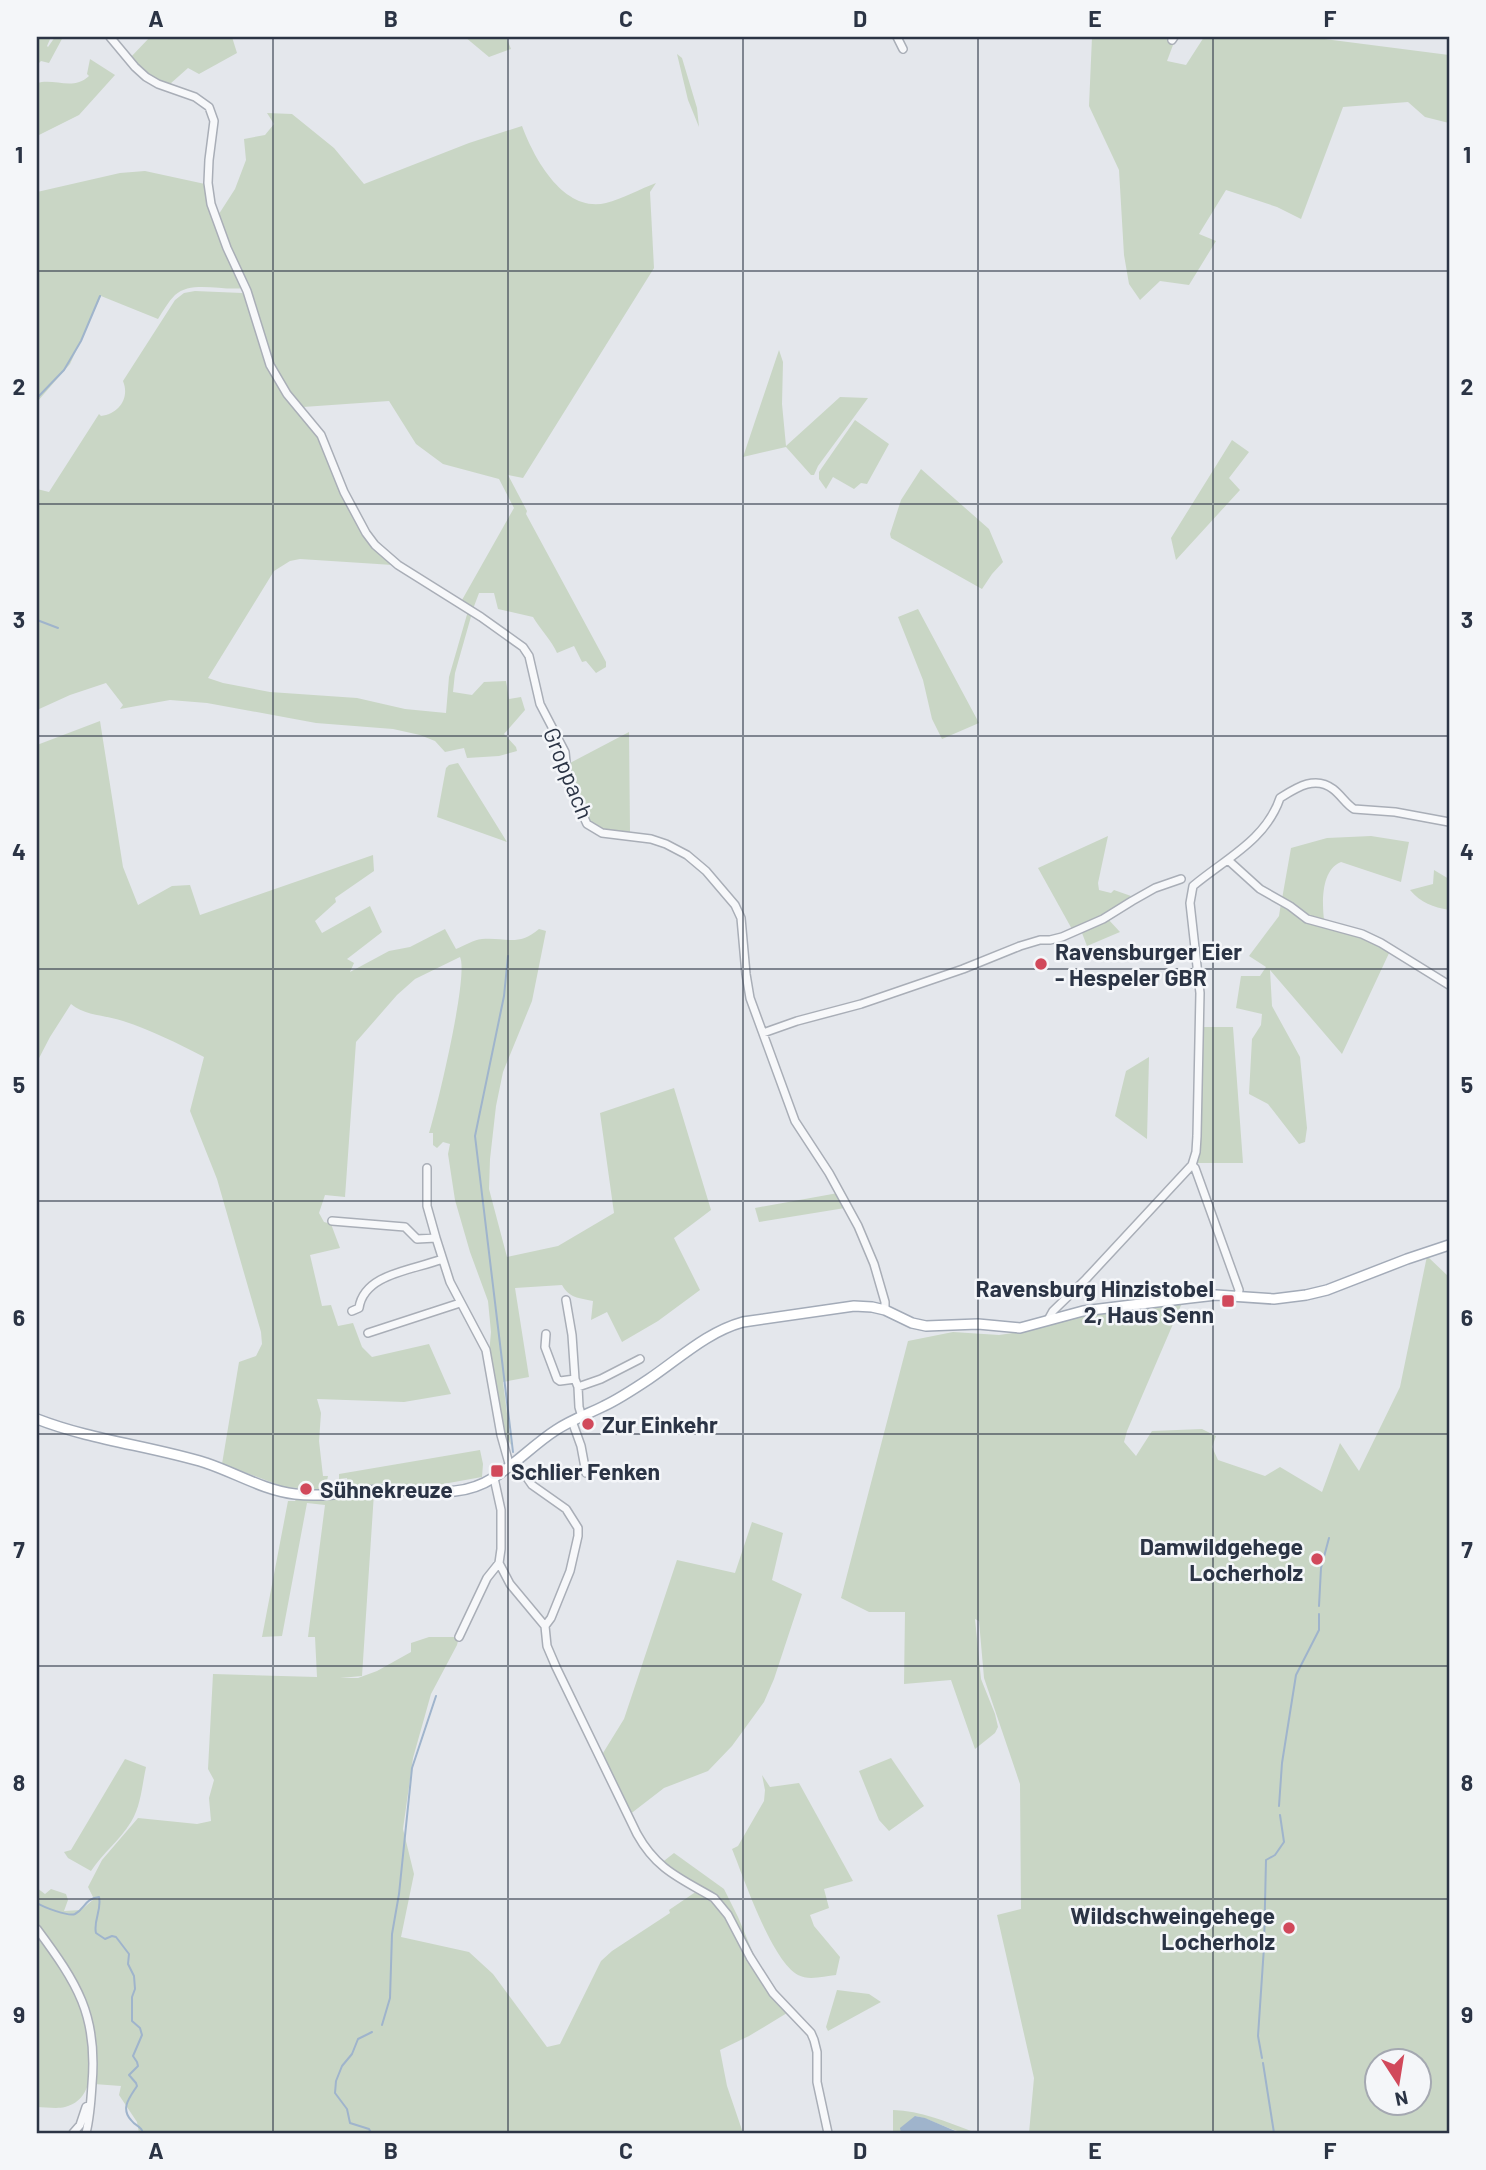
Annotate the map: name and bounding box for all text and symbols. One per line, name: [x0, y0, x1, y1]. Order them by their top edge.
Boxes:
text: A: [148, 4, 164, 32]
text: B: [384, 4, 398, 32]
text: C: [619, 4, 633, 32]
text: D: [853, 4, 867, 32]
text: E: [1088, 4, 1102, 32]
text: F: [1324, 4, 1337, 32]
text: 1: [15, 140, 23, 168]
text: 1: [1463, 140, 1471, 168]
text: 2: [13, 372, 25, 400]
text: 2: [1461, 372, 1473, 400]
text: 3: [13, 605, 25, 633]
text: 3: [1461, 605, 1473, 633]
street label: Groppach: [538, 723, 600, 823]
text: 4: [12, 837, 26, 865]
text: 4: [1460, 837, 1474, 865]
place label: Ravensburger Eier - Hespeler GBR: [1055, 937, 1242, 991]
marker: Ravensburger Eier - Hespeler GBR: [1033, 956, 1049, 972]
text: 5: [13, 1070, 25, 1098]
text: 5: [1461, 1070, 1473, 1098]
place label: Ravensburg Hinzistobel 2, Haus Senn: [976, 1274, 1214, 1328]
marker: Ravensburg Hinzistobel 2, Haus Senn: [1220, 1293, 1236, 1309]
text: 6: [13, 1303, 25, 1331]
text: 6: [1461, 1303, 1473, 1331]
place label: Zur Einkehr: [602, 1410, 718, 1438]
marker: Zur Einkehr: [580, 1416, 596, 1432]
place label: Schlier Fenken: [511, 1457, 660, 1485]
marker: Schlier Fenken: [489, 1463, 505, 1479]
place label: Sühnekreuze: [320, 1475, 453, 1503]
marker: Sühnekreuze: [298, 1481, 314, 1497]
place label: Damwildgehege Locherholz: [1140, 1532, 1303, 1586]
text: 7: [13, 1535, 25, 1563]
text: 7: [1461, 1535, 1473, 1563]
marker: Damwildgehege Locherholz: [1309, 1551, 1325, 1567]
text: 8: [13, 1768, 25, 1796]
text: 8: [1461, 1768, 1473, 1796]
place label: Wildschweingehege Locherholz: [1070, 1901, 1275, 1955]
marker: Wildschweingehege Locherholz: [1281, 1920, 1297, 1936]
text: 9: [13, 2000, 25, 2028]
text: 9: [1461, 2000, 1473, 2028]
north arrow: [1364, 2048, 1434, 2118]
text: N: [1393, 2087, 1410, 2112]
text: A: [148, 2136, 164, 2164]
text: B: [384, 2136, 398, 2164]
text: C: [619, 2136, 633, 2164]
text: D: [853, 2136, 867, 2164]
text: E: [1088, 2136, 1102, 2164]
text: F: [1324, 2136, 1337, 2164]

